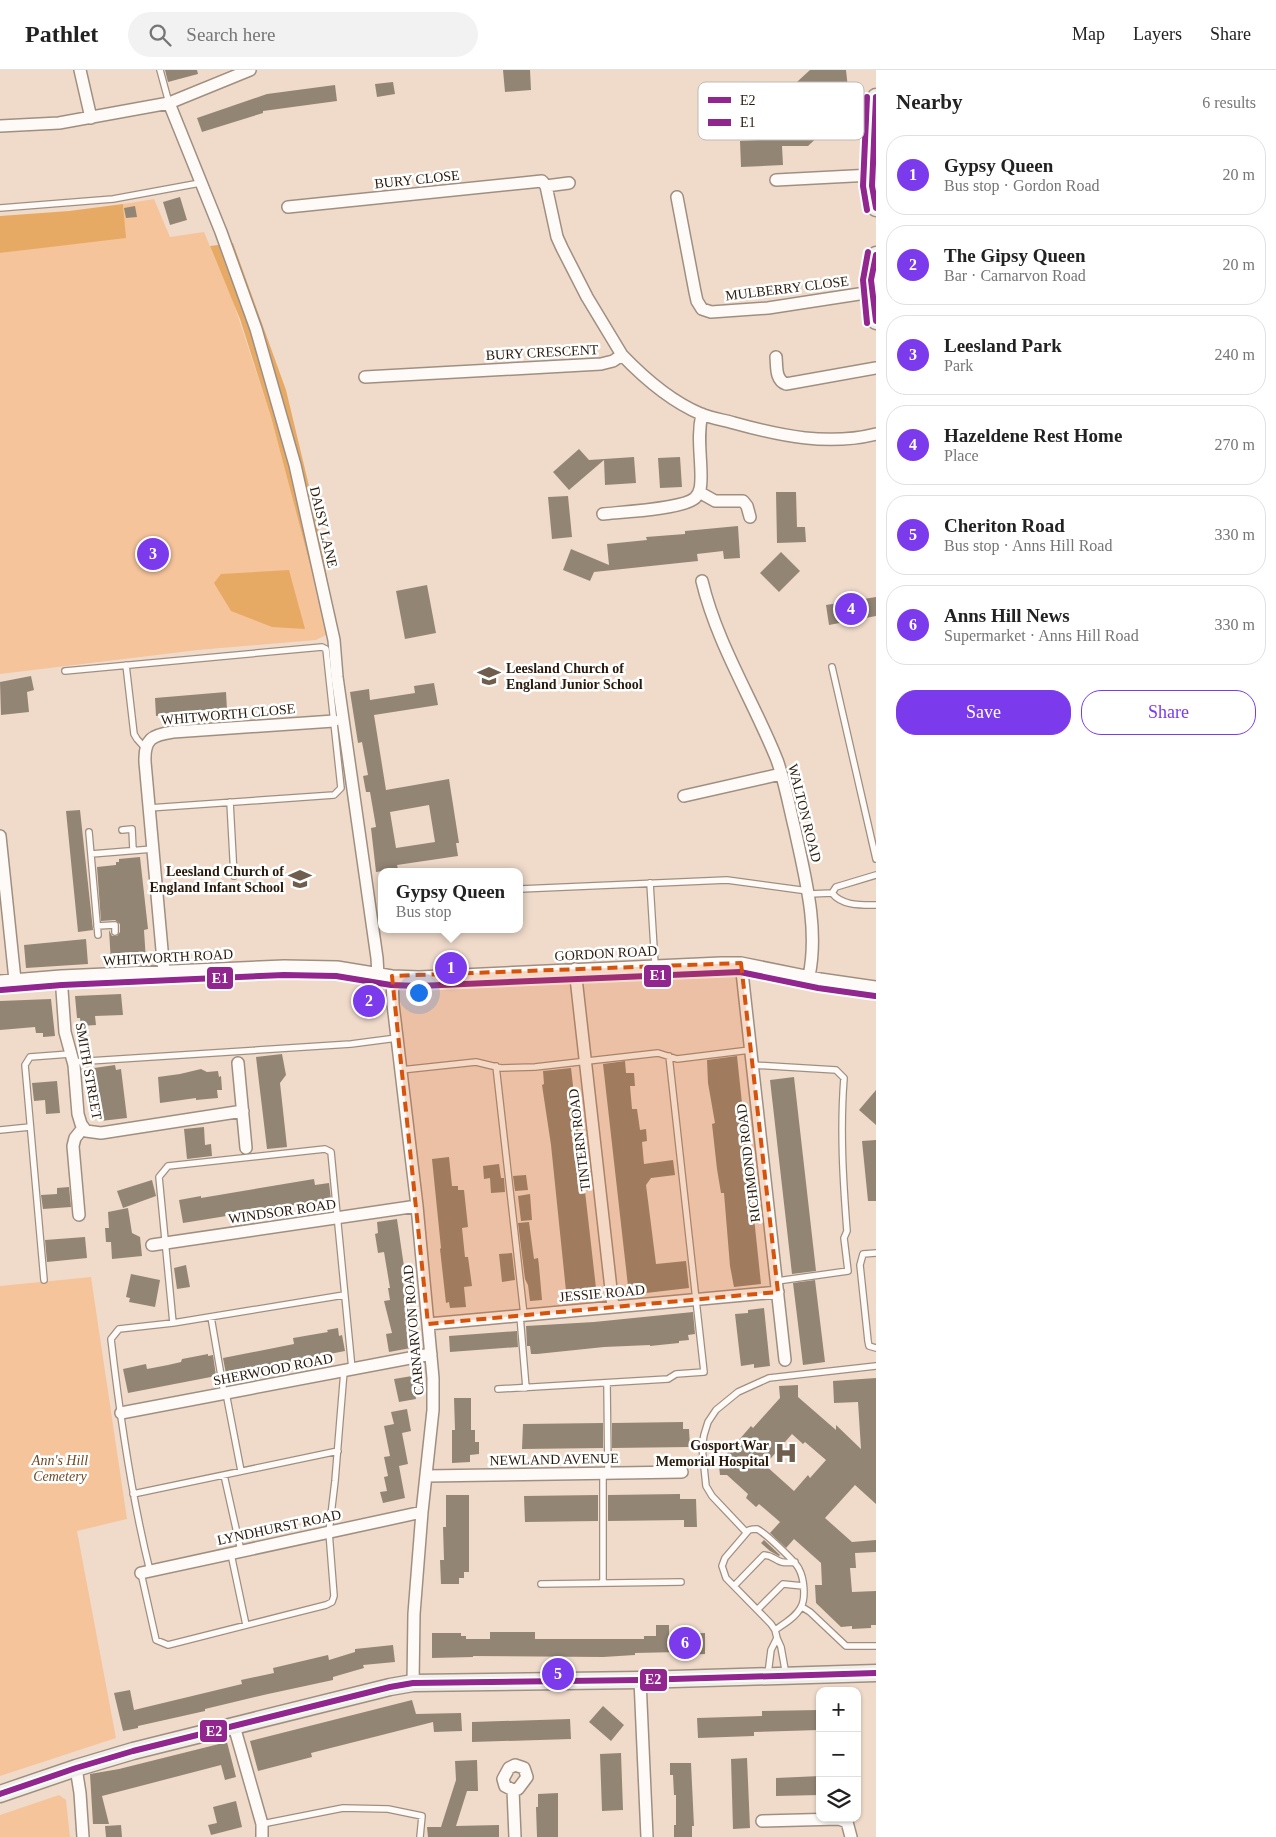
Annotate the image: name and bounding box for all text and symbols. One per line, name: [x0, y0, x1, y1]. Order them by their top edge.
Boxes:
search box: [128, 12, 478, 57]
text: Pathlet: [25, 21, 98, 47]
icon: search: [146, 21, 174, 49]
text: Search here: [186, 24, 275, 45]
text: Map: [1072, 24, 1105, 44]
text: Layers: [1133, 24, 1182, 44]
text: Share: [1210, 24, 1251, 44]
legend: [698, 82, 864, 140]
text: Nearby: [896, 90, 963, 114]
text: E2: [740, 93, 756, 108]
text: 6 results: [1202, 94, 1256, 111]
text: E1: [740, 115, 756, 130]
text: Gypsy Queen: [944, 155, 1053, 176]
text: 1: [909, 166, 917, 183]
text: 20 m: [1223, 166, 1255, 183]
street label: BURY CLOSE: [374, 168, 460, 191]
text: Bus stop · Gordon Road: [944, 177, 1100, 194]
text: The Gipsy Queen: [944, 245, 1085, 266]
text: 2: [909, 256, 917, 273]
text: 20 m: [1223, 256, 1255, 273]
text: Bar · Carnarvon Road: [944, 267, 1086, 284]
street label: MULBERRY CLOSE: [724, 273, 850, 304]
text: Leesland Park: [944, 335, 1062, 356]
street label: BURY CRESCENT: [485, 342, 599, 363]
text: 3: [909, 346, 917, 363]
text: 240 m: [1215, 346, 1255, 363]
text: Park: [944, 357, 973, 374]
text: Hazeldene Rest Home: [944, 425, 1122, 446]
text: 4: [909, 436, 917, 453]
text: 270 m: [1215, 436, 1255, 453]
text: Place: [944, 447, 979, 464]
street label: DAISY LANE: [307, 485, 340, 569]
text: Cheriton Road: [944, 515, 1065, 536]
text: 5: [909, 526, 917, 543]
text: 330 m: [1215, 526, 1255, 543]
pin: 3: [137, 535, 169, 573]
text: Bus stop · Anns Hill Road: [944, 537, 1112, 554]
pin: 4: [835, 590, 867, 628]
text: Anns Hill News: [944, 605, 1070, 626]
text: 6: [909, 616, 917, 633]
text: 330 m: [1215, 616, 1255, 633]
text: Supermarket · Anns Hill Road: [944, 627, 1139, 644]
place label: Leesland Church of England Junior School: [506, 661, 643, 692]
school or university icon: Leesland Church of England Junior School: [476, 663, 502, 689]
button: Save: [896, 690, 1071, 735]
button: Share: [1081, 690, 1256, 735]
street label: WHITWORTH CLOSE: [160, 701, 296, 728]
street label: WALTON ROAD: [785, 762, 824, 864]
place label: Leesland Church of England Infant School: [149, 864, 284, 895]
school or university icon: Leesland Church of England Infant School: [287, 866, 313, 892]
popup: [378, 868, 523, 933]
text: Gypsy Queen: [396, 881, 505, 902]
text: Bus stop: [396, 903, 451, 920]
street label: GORDON ROAD: [554, 943, 658, 964]
street label: WHITWORTH ROAD: [103, 947, 233, 968]
pin: 1: [435, 949, 467, 987]
line badge: E1: [643, 964, 672, 988]
line badge: E1: [206, 966, 234, 990]
text: E1: [650, 968, 666, 983]
text: E1: [212, 971, 228, 986]
your location: [406, 980, 432, 1006]
pin: 2: [353, 982, 385, 1020]
street label: SMITH STREET: [73, 1021, 105, 1121]
street label: TINTERN ROAD: [566, 1088, 593, 1192]
street label: RICHMOND ROAD: [734, 1103, 763, 1223]
street label: WINDSOR ROAD: [227, 1197, 337, 1226]
street label: CARNARVON ROAD: [400, 1264, 427, 1396]
street label: JESSIE ROAD: [559, 1282, 646, 1305]
street label: SHERWOOD ROAD: [212, 1351, 334, 1388]
place label: Gosport War Memorial Hospital: [656, 1438, 769, 1469]
hospital icon: Gosport War Memorial Hospital: [773, 1440, 799, 1466]
street label: NEWLAND AVENUE: [489, 1451, 619, 1468]
park label: Ann's Hill Cemetery: [31, 1453, 88, 1484]
street label: LYNDHURST ROAD: [216, 1507, 342, 1548]
pin: 6: [669, 1624, 701, 1662]
pin: 5: [542, 1655, 574, 1693]
line badge: E2: [639, 1668, 668, 1692]
text: E2: [645, 1672, 661, 1687]
map controls: [816, 1687, 861, 1822]
button: +: [816, 1687, 861, 1732]
line badge: E2: [199, 1719, 228, 1743]
text: E2: [206, 1724, 222, 1739]
button: −: [816, 1732, 861, 1777]
button: layers: [816, 1777, 861, 1822]

